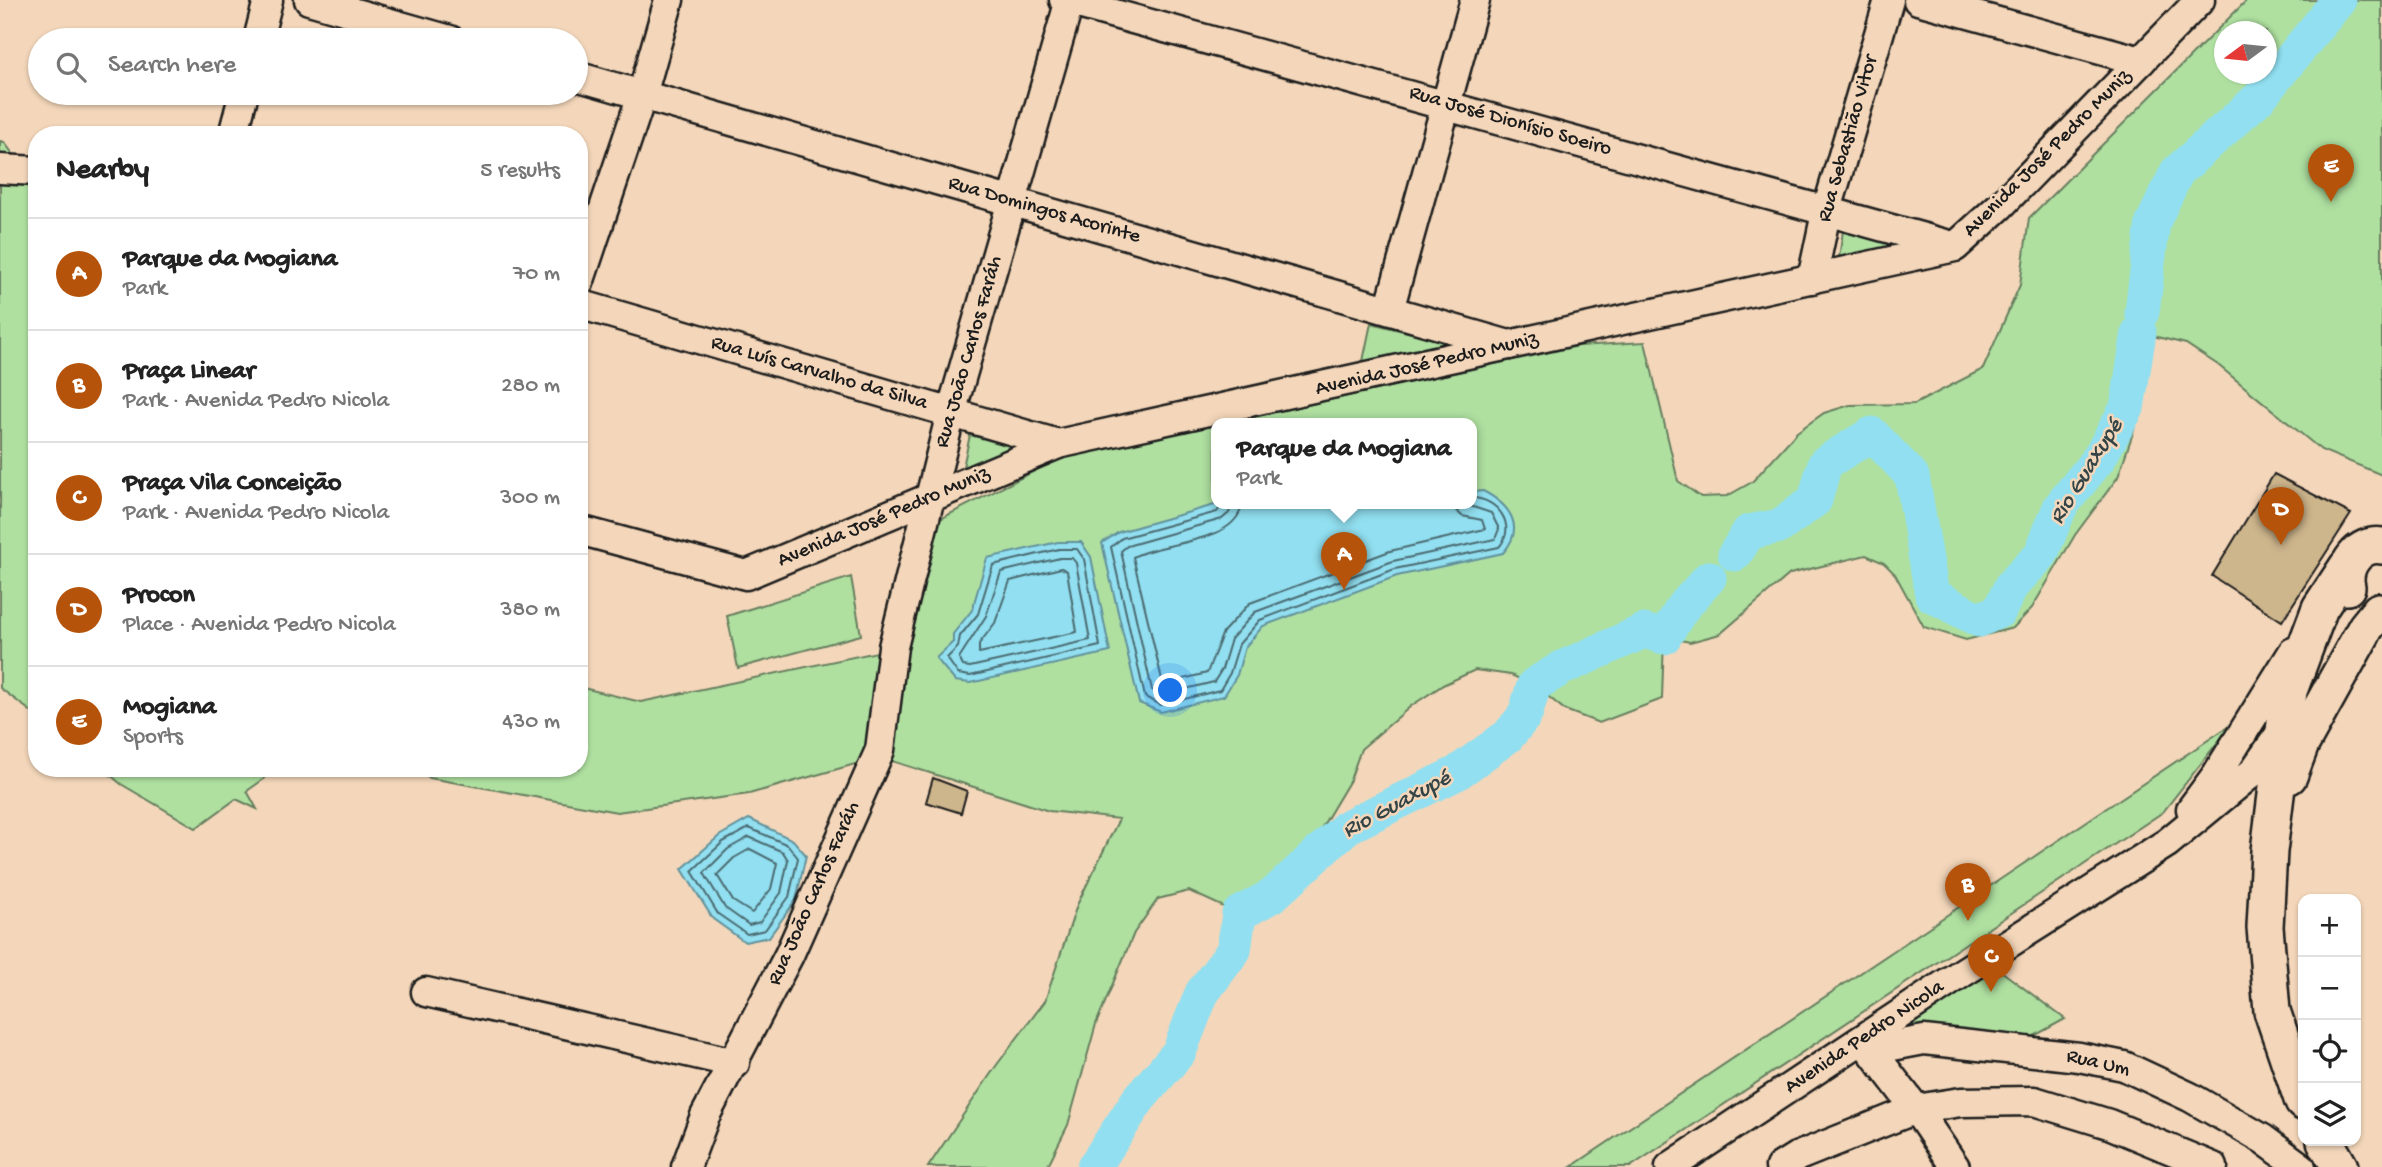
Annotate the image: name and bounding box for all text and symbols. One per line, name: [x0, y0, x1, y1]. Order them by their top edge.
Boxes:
north arrow: [2214, 21, 2277, 84]
search box: [28, 28, 588, 105]
icon: search: [52, 48, 90, 86]
text: Search here: [108, 51, 236, 82]
street label: Rua Sebastião Vitor: [1813, 51, 1885, 225]
street label: Avenida José Pedro Muniz: [1959, 64, 2138, 243]
street label: Rua José Dionísio Soeiro: [1406, 81, 1614, 163]
pin: E: [2308, 144, 2354, 202]
text: Nearby: [56, 154, 149, 189]
text: 5 results: [480, 158, 560, 185]
street label: Rua Domingos Acorinte: [945, 172, 1144, 251]
text: Parque da Mogiana: [123, 245, 337, 276]
street label: Rua João Carlos Faráh: [931, 253, 1009, 451]
text: A: [72, 261, 86, 288]
text: 70 m: [513, 261, 560, 288]
text: Park: [123, 276, 167, 303]
street label: Avenida José Pedro Muniz: [1313, 327, 1541, 403]
street label: Rua Luís Carvalho da Silva: [708, 331, 932, 417]
text: Praça Linear: [123, 357, 255, 388]
text: B: [73, 373, 85, 400]
text: 280 m: [501, 373, 560, 400]
text: Park · Avenida Pedro Nicola: [123, 388, 389, 415]
water label: Rio Guaxupé: [2044, 413, 2131, 529]
popup: [1211, 418, 1477, 509]
text: Parque da Mogiana: [1237, 435, 1451, 466]
street label: Avenida José Pedro Muniz: [774, 462, 994, 574]
text: Park: [1237, 466, 1281, 493]
text: Praça Vila Conceição: [123, 469, 341, 500]
text: C: [73, 485, 85, 512]
text: 300 m: [500, 485, 560, 512]
pin: D: [2258, 487, 2304, 545]
text: Park · Avenida Pedro Nicola: [123, 500, 389, 527]
pin: A: [1321, 532, 1367, 590]
text: Procon: [123, 581, 195, 612]
text: D: [72, 597, 87, 624]
text: 380 m: [501, 597, 560, 624]
text: Place · Avenida Pedro Nicola: [123, 612, 396, 639]
your location: [1153, 673, 1187, 707]
text: Mogiana: [123, 693, 216, 724]
text: E: [72, 709, 86, 736]
text: 430 m: [502, 709, 560, 736]
text: Sports: [123, 724, 183, 751]
water label: Rio Guaxupé: [1338, 764, 1458, 845]
street label: Rua João Carlos Faráh: [763, 798, 867, 990]
pin: B: [1945, 863, 1991, 921]
map controls: [2298, 894, 2361, 1146]
button: +: [2298, 894, 2361, 957]
pin: C: [1968, 934, 2014, 992]
button: −: [2298, 957, 2361, 1020]
street label: Avenida Pedro Nicola: [1781, 975, 1950, 1101]
button: locate: [2298, 1020, 2361, 1083]
street label: Rua Um: [2064, 1045, 2132, 1083]
button: layers: [2298, 1083, 2361, 1146]

